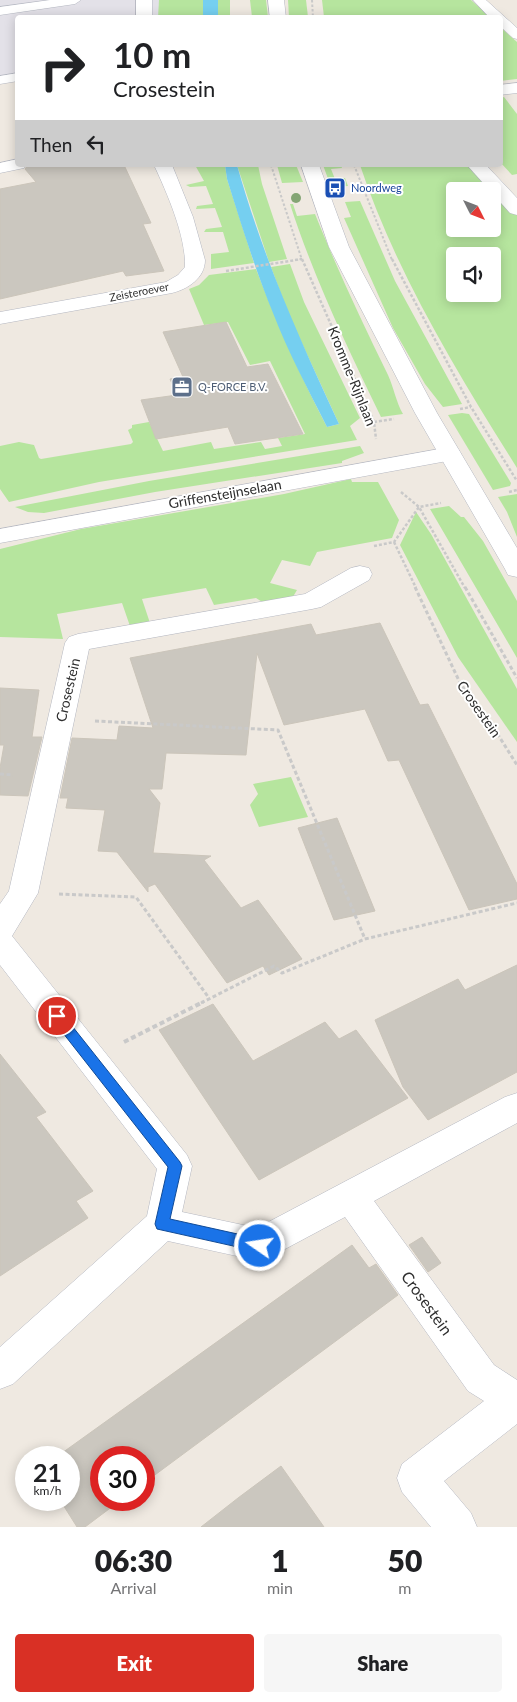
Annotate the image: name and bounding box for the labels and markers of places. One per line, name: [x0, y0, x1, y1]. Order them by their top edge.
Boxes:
bus stop icon: Noordweg: [323, 176, 347, 200]
place label: Noordweg: [351, 181, 402, 194]
office icon: Q-FORCE B.V.: [170, 375, 194, 399]
place label: Q-FORCE B.V.: [198, 380, 267, 393]
pin: [36, 995, 78, 1037]

